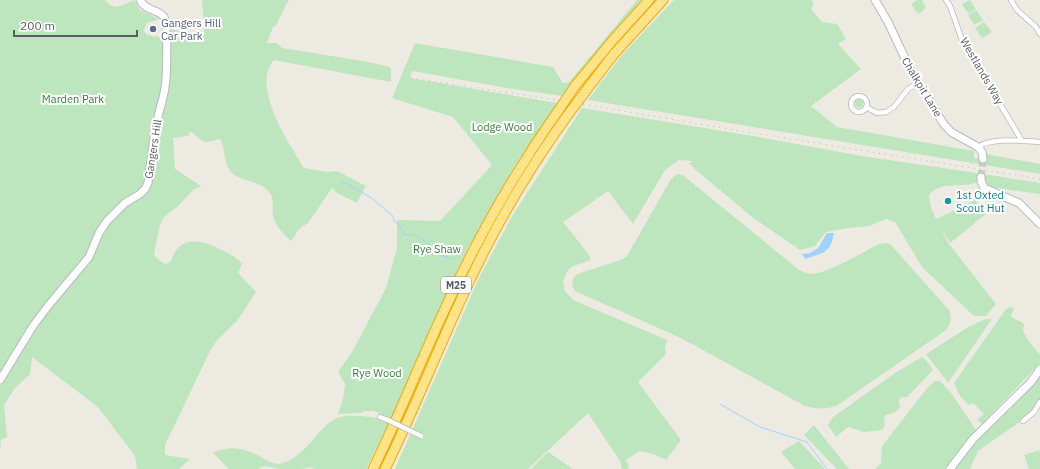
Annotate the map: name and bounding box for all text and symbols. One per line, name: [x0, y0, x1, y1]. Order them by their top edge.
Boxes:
scale bar: [14, 12, 137, 38]
place label: Gangers Hill Car Park: [161, 16, 221, 43]
text: 200 m: [20, 18, 55, 33]
marker: Gangers Hill Car Park: [148, 24, 158, 34]
street label: Westlands Way: [957, 35, 1007, 108]
street label: Chalkpit Lane: [899, 55, 945, 119]
park label: Marden Park: [42, 92, 104, 106]
street label: Gangers Hill: [141, 118, 165, 180]
park label: Lodge Wood: [472, 120, 532, 134]
place label: 1st Oxted Scout Hut: [956, 188, 1005, 215]
marker: 1st Oxted Scout Hut: [943, 196, 953, 206]
park label: Rye Shaw: [413, 242, 462, 256]
road number: M25: [441, 277, 471, 293]
park label: Rye Wood: [352, 366, 402, 380]

